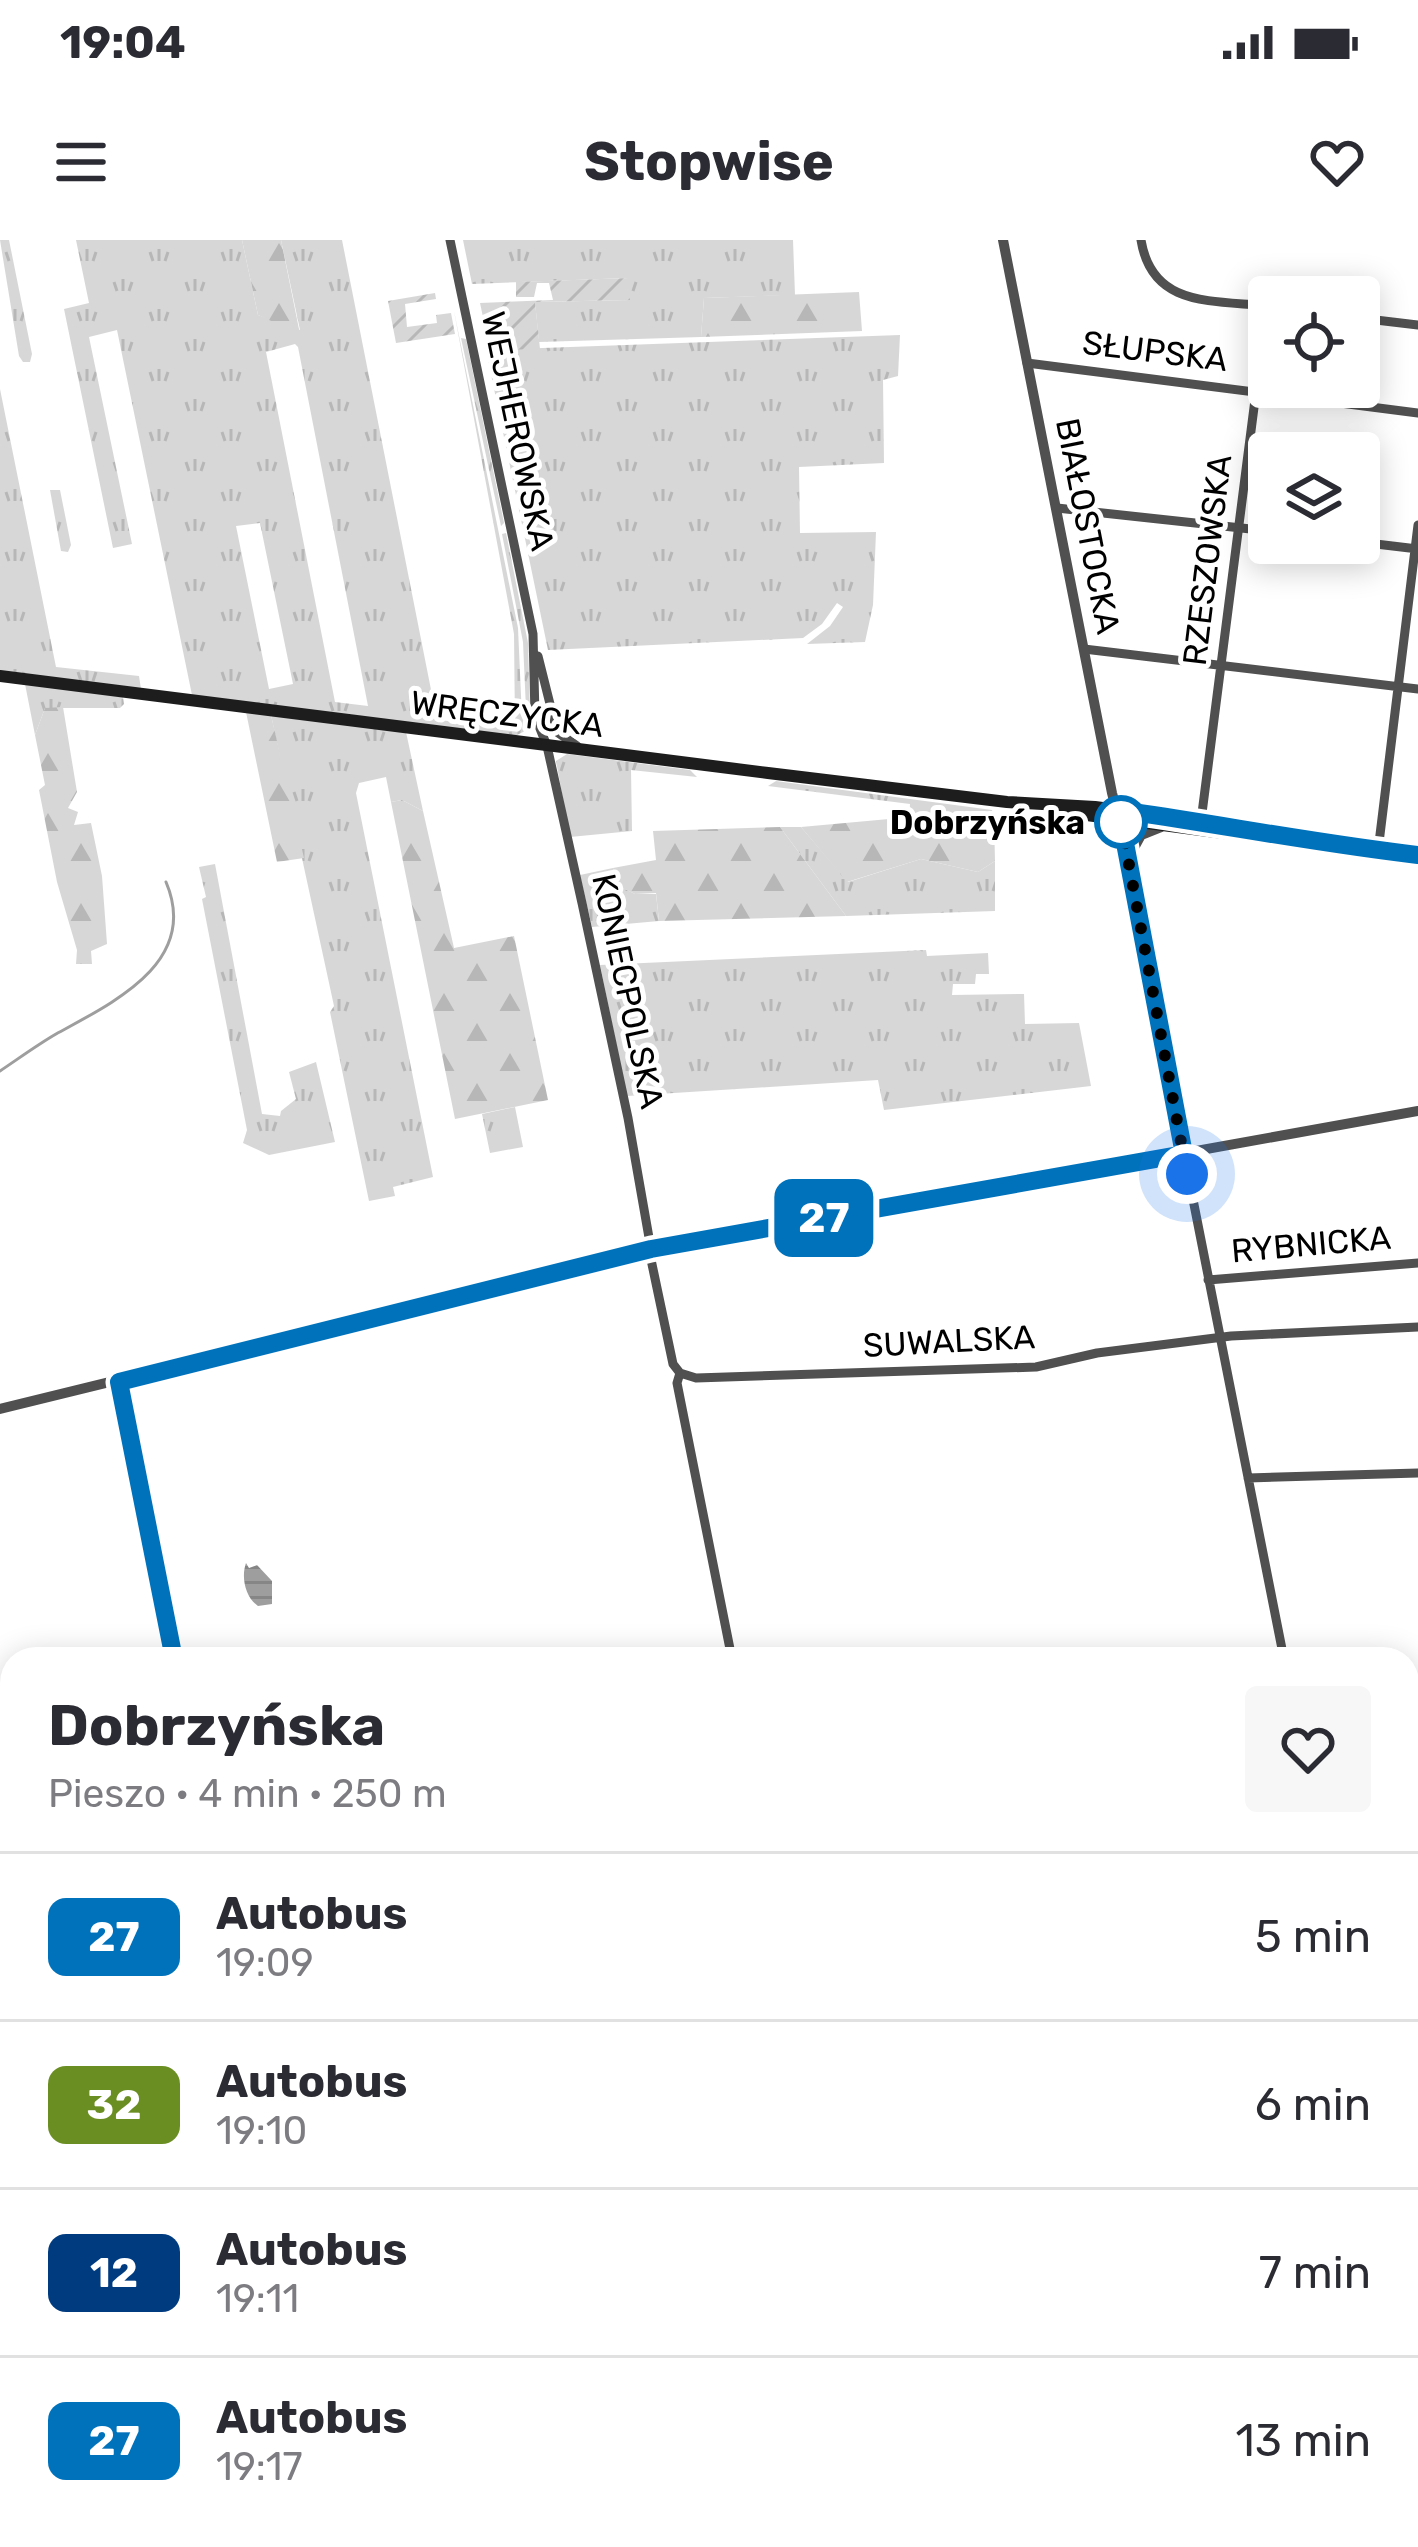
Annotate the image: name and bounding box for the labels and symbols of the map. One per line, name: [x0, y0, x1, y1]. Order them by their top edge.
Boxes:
street label: WEJHEROWSKA: [474, 308, 562, 554]
street label: SŁUPSKA: [1080, 323, 1230, 379]
street label: BIAŁOSTOCKA: [1048, 415, 1128, 637]
street label: RZESZOWSKA: [1175, 452, 1239, 668]
street label: WRĘCZYCKA: [408, 683, 606, 745]
marker: Dobrzyńska: [1096, 797, 1146, 847]
place label: Dobrzyńska: [890, 803, 1085, 842]
street label: KONIECPOLSKA: [584, 870, 672, 1112]
your location: [1157, 1144, 1217, 1204]
line badge: 27: [770, 1179, 878, 1257]
street label: RYBNICKA: [1230, 1218, 1392, 1270]
street label: SUWALSKA: [862, 1317, 1036, 1365]

